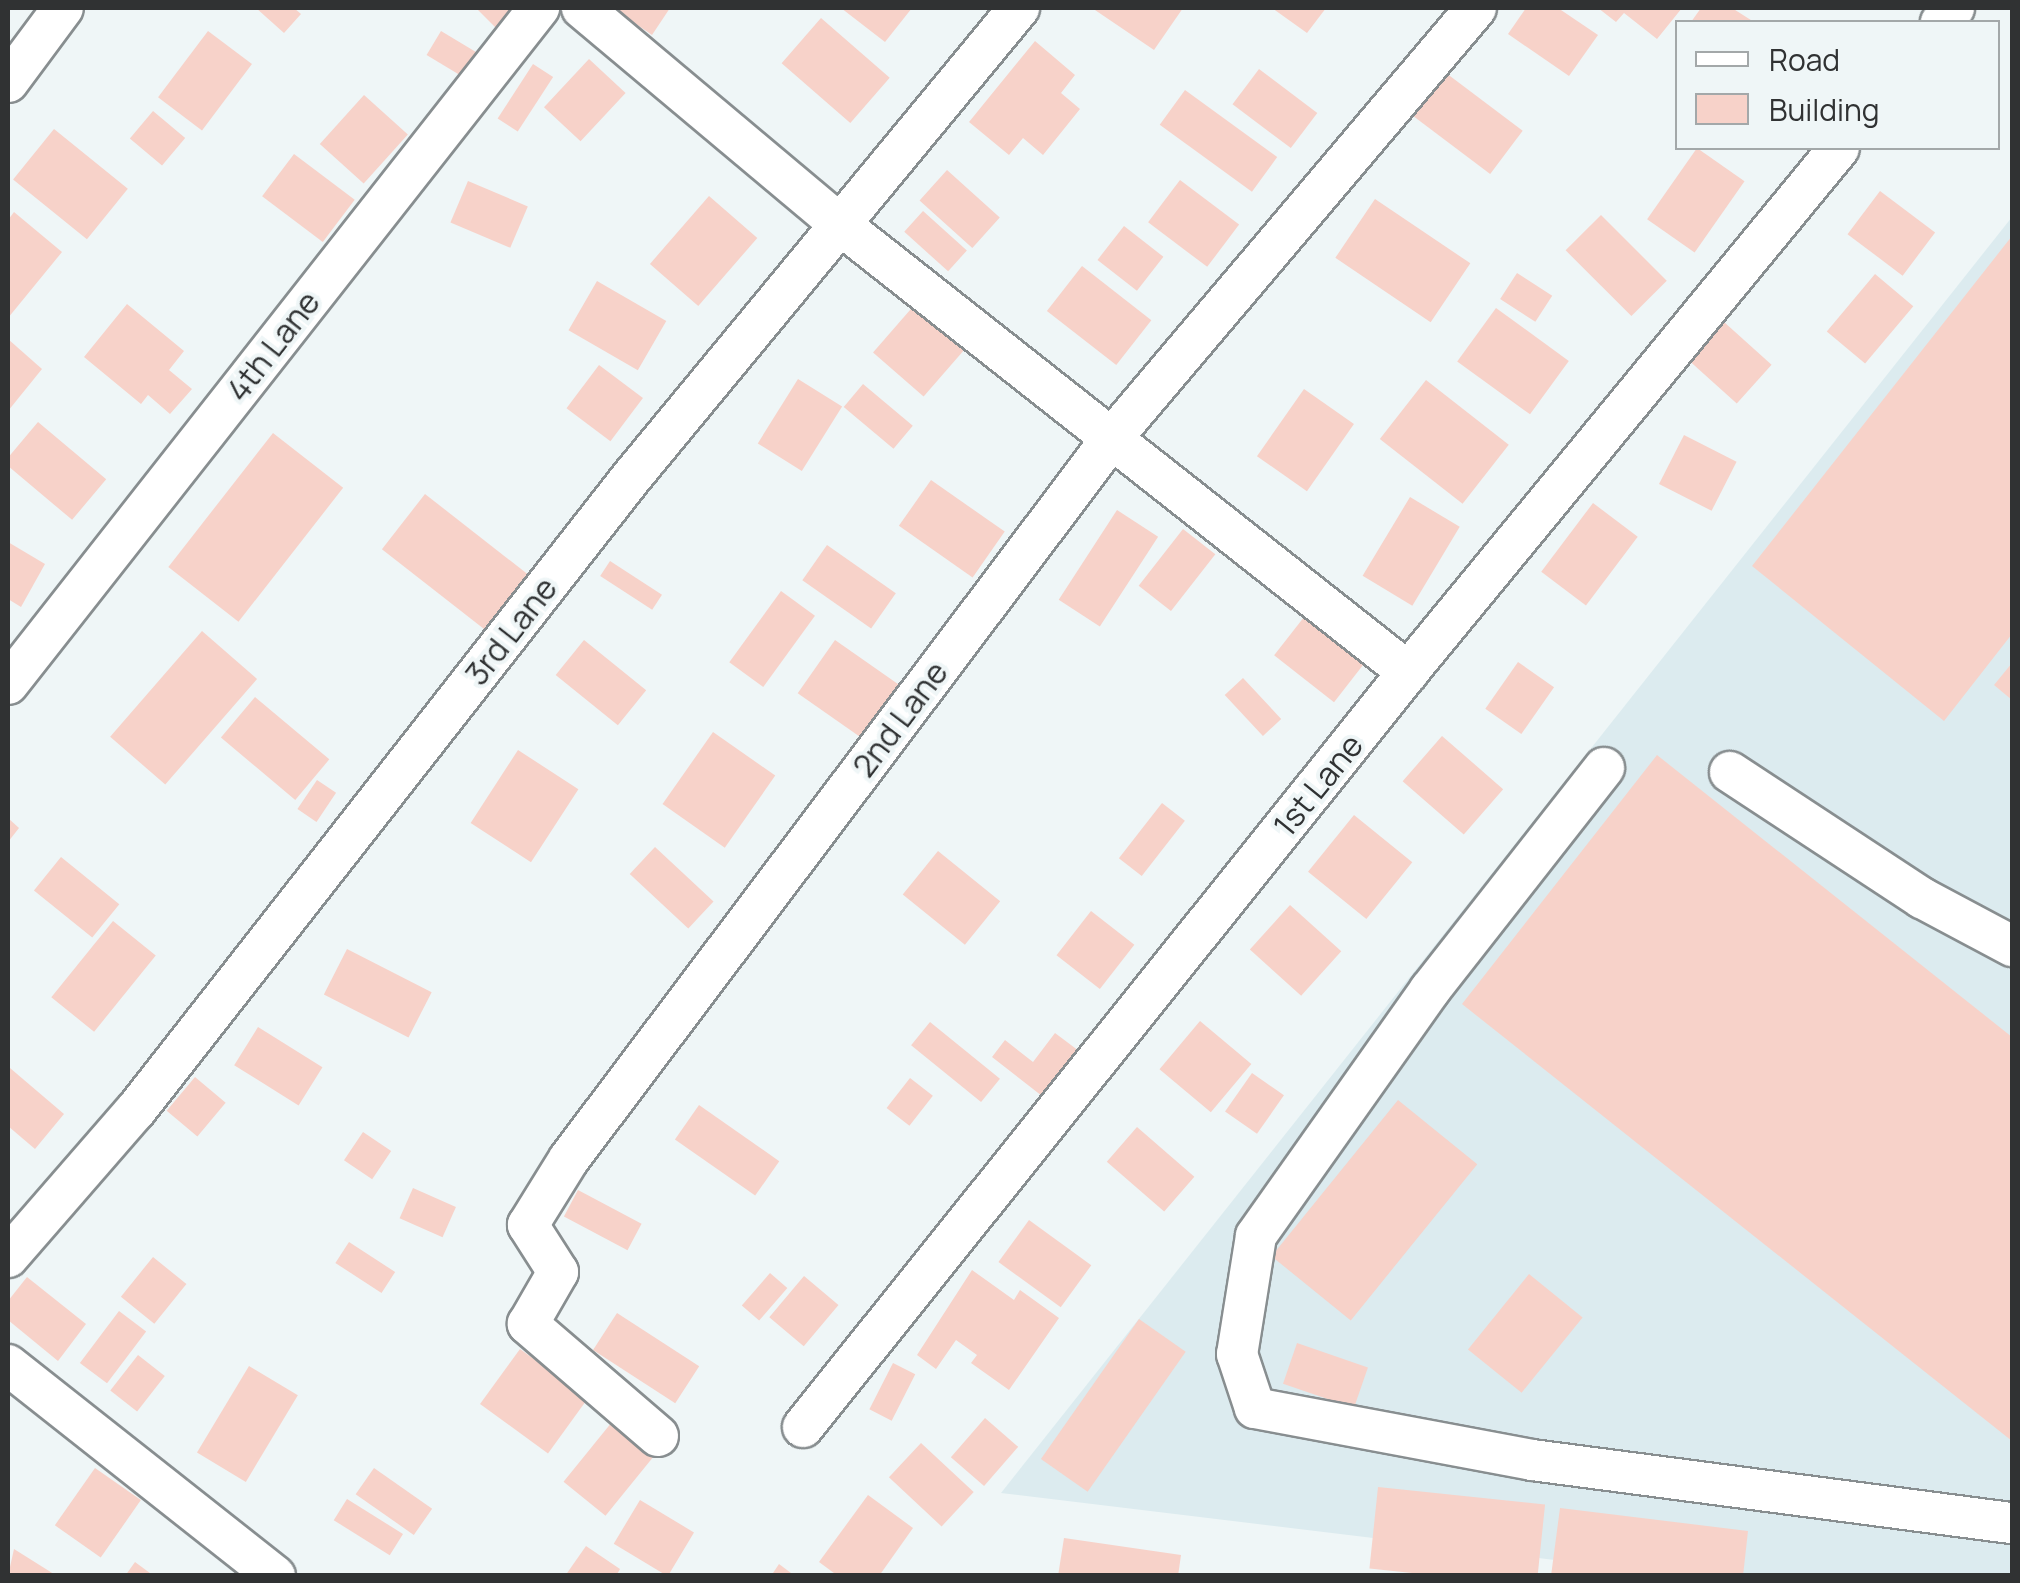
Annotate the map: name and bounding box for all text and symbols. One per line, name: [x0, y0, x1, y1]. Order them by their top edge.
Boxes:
legend: [1675, 20, 2000, 150]
text: Road: [1769, 39, 1840, 80]
text: Building: [1769, 89, 1880, 130]
street label: 4th Lane: [218, 283, 328, 409]
street label: 3rd Lane: [457, 570, 565, 692]
street label: 2nd Lane: [844, 654, 956, 784]
street label: 1st Lane: [1265, 726, 1371, 844]

